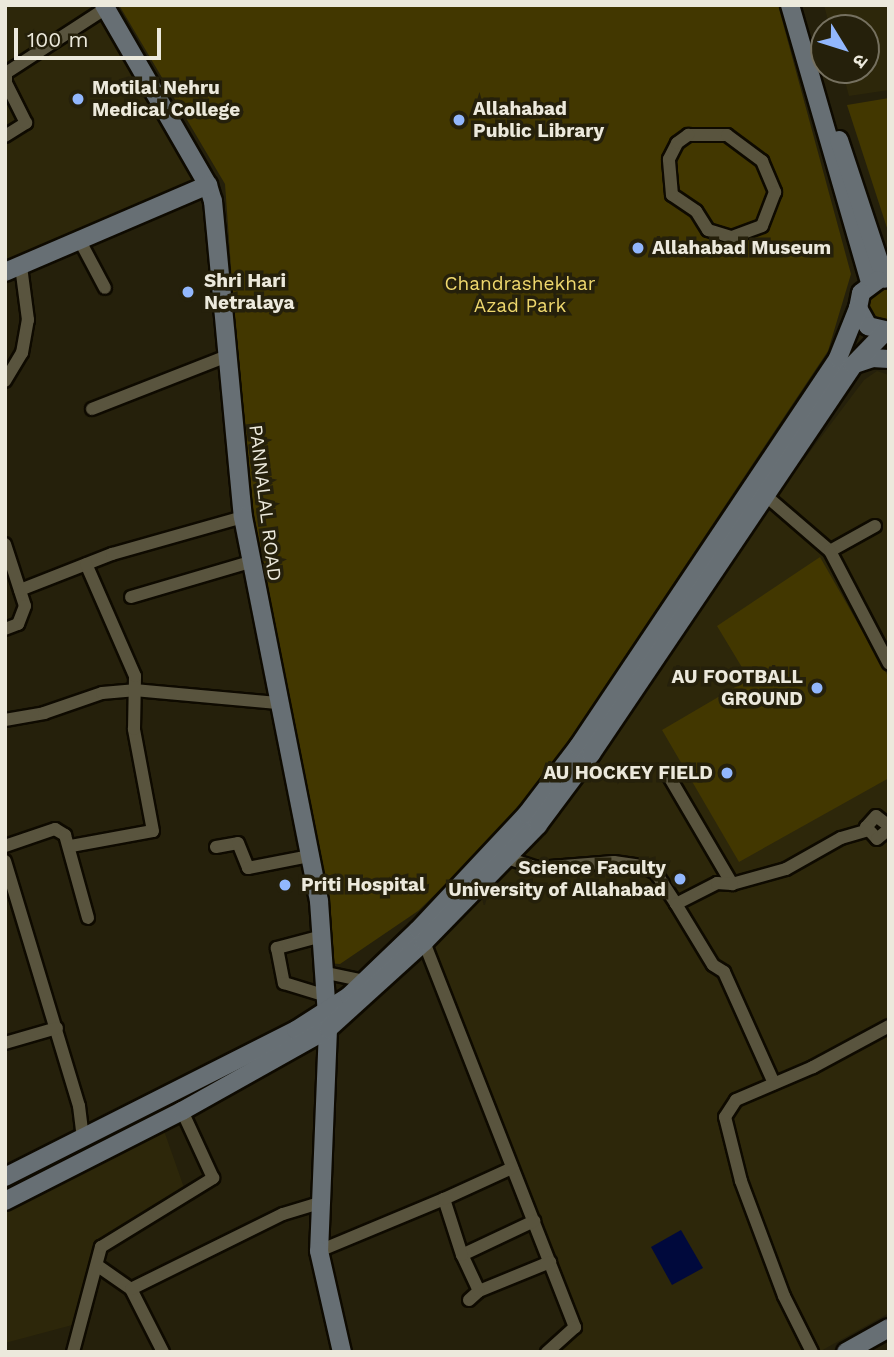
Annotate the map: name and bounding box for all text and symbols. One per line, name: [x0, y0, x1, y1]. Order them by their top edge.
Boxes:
scale bar: [18, 14, 164, 58]
north arrow: [810, 14, 880, 84]
text: 100 m: [27, 27, 89, 52]
text: उ: [848, 50, 873, 72]
place label: Motilal Nehru Medical College: [92, 77, 240, 121]
marker: Motilal Nehru Medical College: [70, 91, 86, 107]
place label: Allahabad Public Library: [473, 98, 604, 142]
marker: Allahabad Public Library: [451, 112, 467, 128]
place label: Allahabad Museum: [652, 237, 831, 259]
marker: Allahabad Museum: [630, 240, 646, 256]
place label: Shri Hari Netralaya: [204, 270, 295, 314]
park label: Chandrashekhar Azad Park: [444, 273, 596, 317]
marker: Shri Hari Netralaya: [178, 282, 198, 302]
street label: PANNALAL ROAD: [244, 423, 286, 583]
place label: AU FOOTBALL GROUND: [672, 666, 803, 710]
marker: AU FOOTBALL GROUND: [809, 680, 825, 696]
place label: AU HOCKEY FIELD: [543, 762, 713, 784]
marker: AU HOCKEY FIELD: [719, 765, 735, 781]
place label: Science Faculty University of Allahabad: [447, 857, 666, 901]
marker: Science Faculty University of Allahabad: [672, 871, 688, 887]
place label: Priti Hospital: [301, 874, 425, 896]
marker: Priti Hospital: [275, 875, 295, 895]

